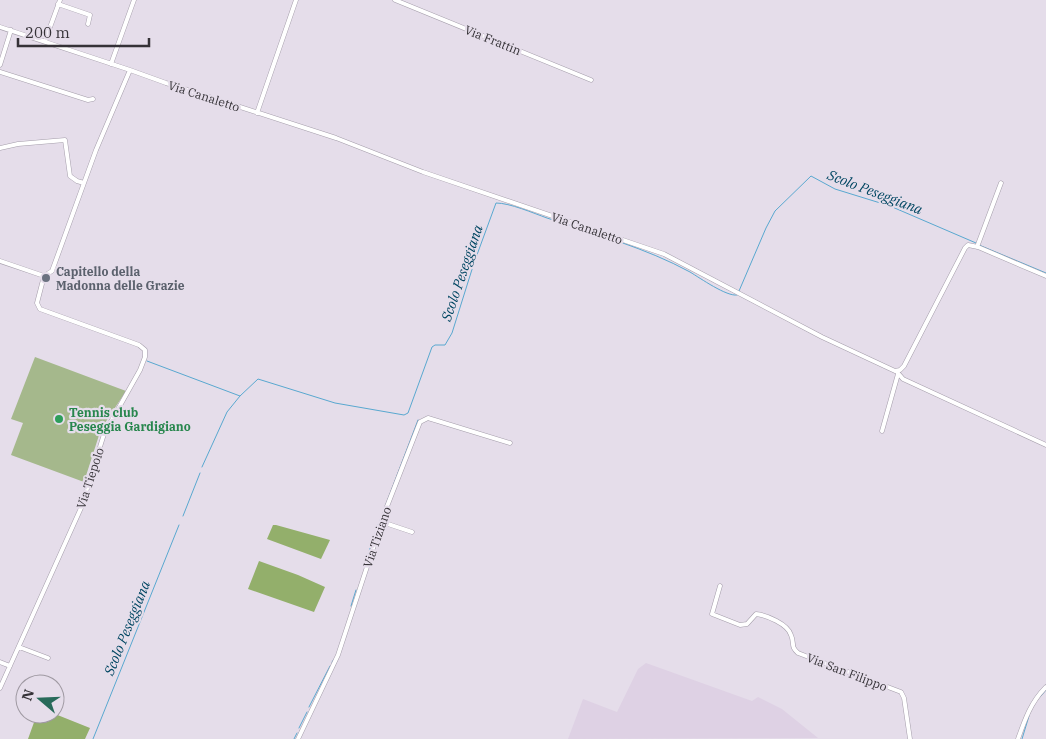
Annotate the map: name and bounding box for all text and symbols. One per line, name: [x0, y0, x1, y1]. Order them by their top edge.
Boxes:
scale bar: [18, 15, 149, 47]
street label: Via Frattin: [463, 22, 524, 58]
text: 200 m: [25, 23, 70, 42]
street label: Via Canaletto: [166, 77, 242, 115]
water label: Scolo Peseggiana: [824, 165, 926, 219]
street label: Via Canaletto: [549, 209, 625, 247]
water label: Scolo Peseggiana: [437, 222, 487, 324]
place label: Capitello della Madonna delle Grazie: [56, 264, 185, 293]
marker: Capitello della Madonna delle Grazie: [40, 272, 52, 284]
place label: Tennis club Peseggia Gardigiano: [69, 405, 191, 434]
marker: Tennis club Peseggia Gardigiano: [53, 413, 65, 425]
street label: Via Tiepolo: [73, 445, 107, 511]
street label: Via Tiziano: [360, 504, 394, 569]
water label: Scolo Peseggiana: [99, 578, 154, 679]
street label: Via San Filippo: [805, 650, 890, 694]
north arrow: [15, 674, 65, 724]
text: N: [17, 687, 38, 703]

